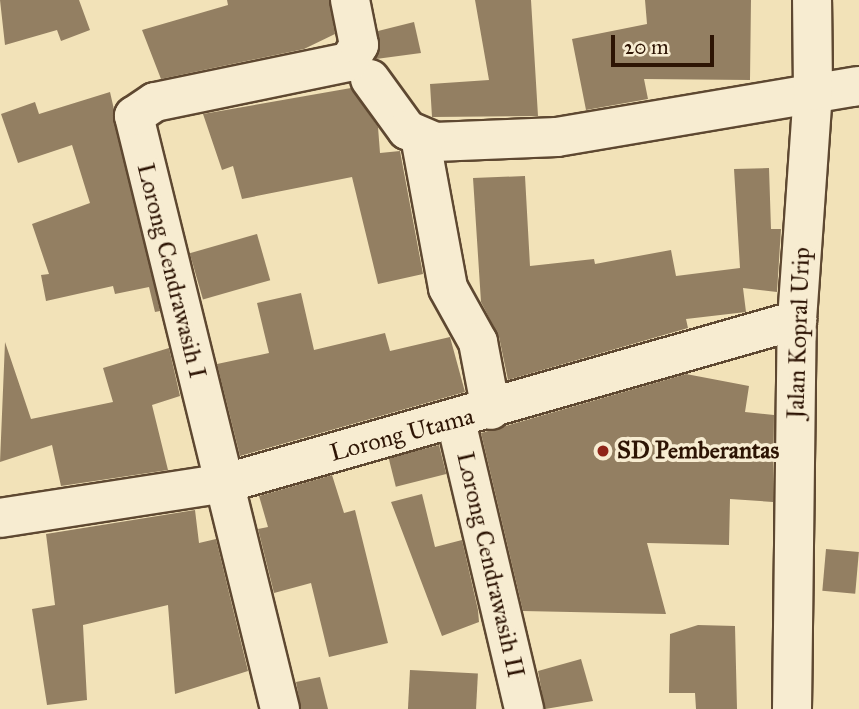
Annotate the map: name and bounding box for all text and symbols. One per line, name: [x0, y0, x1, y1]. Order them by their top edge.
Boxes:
scale bar: [614, 21, 717, 65]
text: 20 m: [624, 34, 669, 60]
street label: Lorong Cendrawasih I: [130, 160, 212, 382]
street label: Jalan Kopral Urip: [782, 247, 816, 419]
street label: Lorong Utama: [327, 402, 477, 468]
place label: SD Pemberantas: [617, 437, 779, 465]
marker: SD Pemberantas: [595, 443, 611, 459]
street label: Lorong Cendrawasih II: [450, 449, 530, 681]

